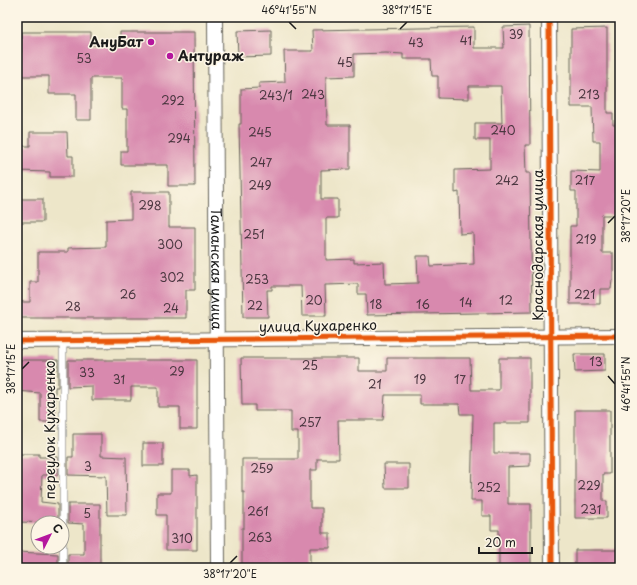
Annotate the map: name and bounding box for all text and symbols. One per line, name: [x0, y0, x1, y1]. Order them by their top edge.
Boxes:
text: 46°41'55"N: [261, 2, 317, 17]
text: 38°17'15"E: [382, 2, 432, 17]
house number: 39: [509, 25, 523, 43]
place label: АнуБат: [89, 31, 144, 52]
house number: 41: [460, 31, 472, 49]
house number: 43: [408, 33, 424, 51]
marker: АнуБат: [146, 37, 156, 47]
place label: Антураж: [177, 45, 244, 66]
house number: 53: [76, 49, 92, 67]
marker: Антураж: [165, 51, 175, 61]
house number: 45: [337, 53, 353, 71]
house number: 243: [301, 85, 325, 103]
house number: 213: [578, 85, 600, 103]
house number: 243/1: [259, 86, 293, 104]
house number: 292: [161, 91, 185, 109]
house number: 240: [491, 121, 516, 139]
house number: 245: [248, 123, 272, 141]
house number: 294: [167, 129, 191, 147]
house number: 247: [250, 153, 273, 171]
street label: Краснодарская улица: [527, 169, 548, 321]
house number: 242: [495, 171, 519, 189]
house number: 217: [575, 171, 596, 189]
house number: 249: [249, 176, 271, 194]
text: 38°17'20"E: [618, 189, 633, 243]
house number: 298: [138, 196, 162, 214]
street label: Таманская улица: [206, 208, 228, 330]
house number: 251: [243, 225, 265, 243]
house number: 219: [576, 230, 596, 248]
house number: 300: [157, 235, 183, 253]
house number: 302: [160, 268, 184, 286]
house number: 253: [245, 270, 269, 288]
house number: 26: [120, 285, 136, 303]
house number: 221: [574, 285, 596, 303]
house number: 20: [305, 291, 323, 309]
house number: 12: [499, 291, 513, 309]
house number: 14: [459, 293, 473, 311]
house number: 18: [370, 295, 382, 313]
house number: 16: [416, 295, 430, 313]
house number: 22: [247, 296, 263, 314]
house number: 28: [65, 297, 81, 315]
house number: 24: [163, 299, 179, 317]
street label: улица Кухаренко: [259, 314, 377, 337]
text: 38°17'15"E: [3, 344, 18, 394]
house number: 13: [589, 352, 603, 370]
house number: 25: [302, 356, 318, 374]
text: 46°41'55"N: [618, 356, 633, 412]
street label: переулок Кухаренко: [39, 360, 60, 500]
house number: 29: [169, 362, 185, 380]
house number: 33: [79, 363, 95, 381]
house number: 31: [113, 370, 125, 388]
house number: 19: [414, 370, 426, 388]
house number: 17: [454, 370, 466, 388]
house number: 21: [368, 375, 382, 393]
house number: 257: [299, 413, 321, 431]
house number: 3: [84, 457, 92, 475]
house number: 259: [250, 459, 274, 477]
house number: 229: [578, 476, 600, 494]
house number: 252: [477, 478, 501, 496]
house number: 231: [581, 500, 601, 518]
house number: 261: [247, 502, 269, 520]
house number: 5: [83, 504, 91, 522]
north arrow: [30, 515, 70, 555]
text: С: [49, 519, 67, 537]
house number: 263: [248, 528, 272, 546]
house number: 310: [171, 529, 193, 547]
scale bar: [479, 529, 532, 555]
text: 20 m: [485, 533, 516, 551]
text: 38°17'20"E: [203, 566, 257, 581]

